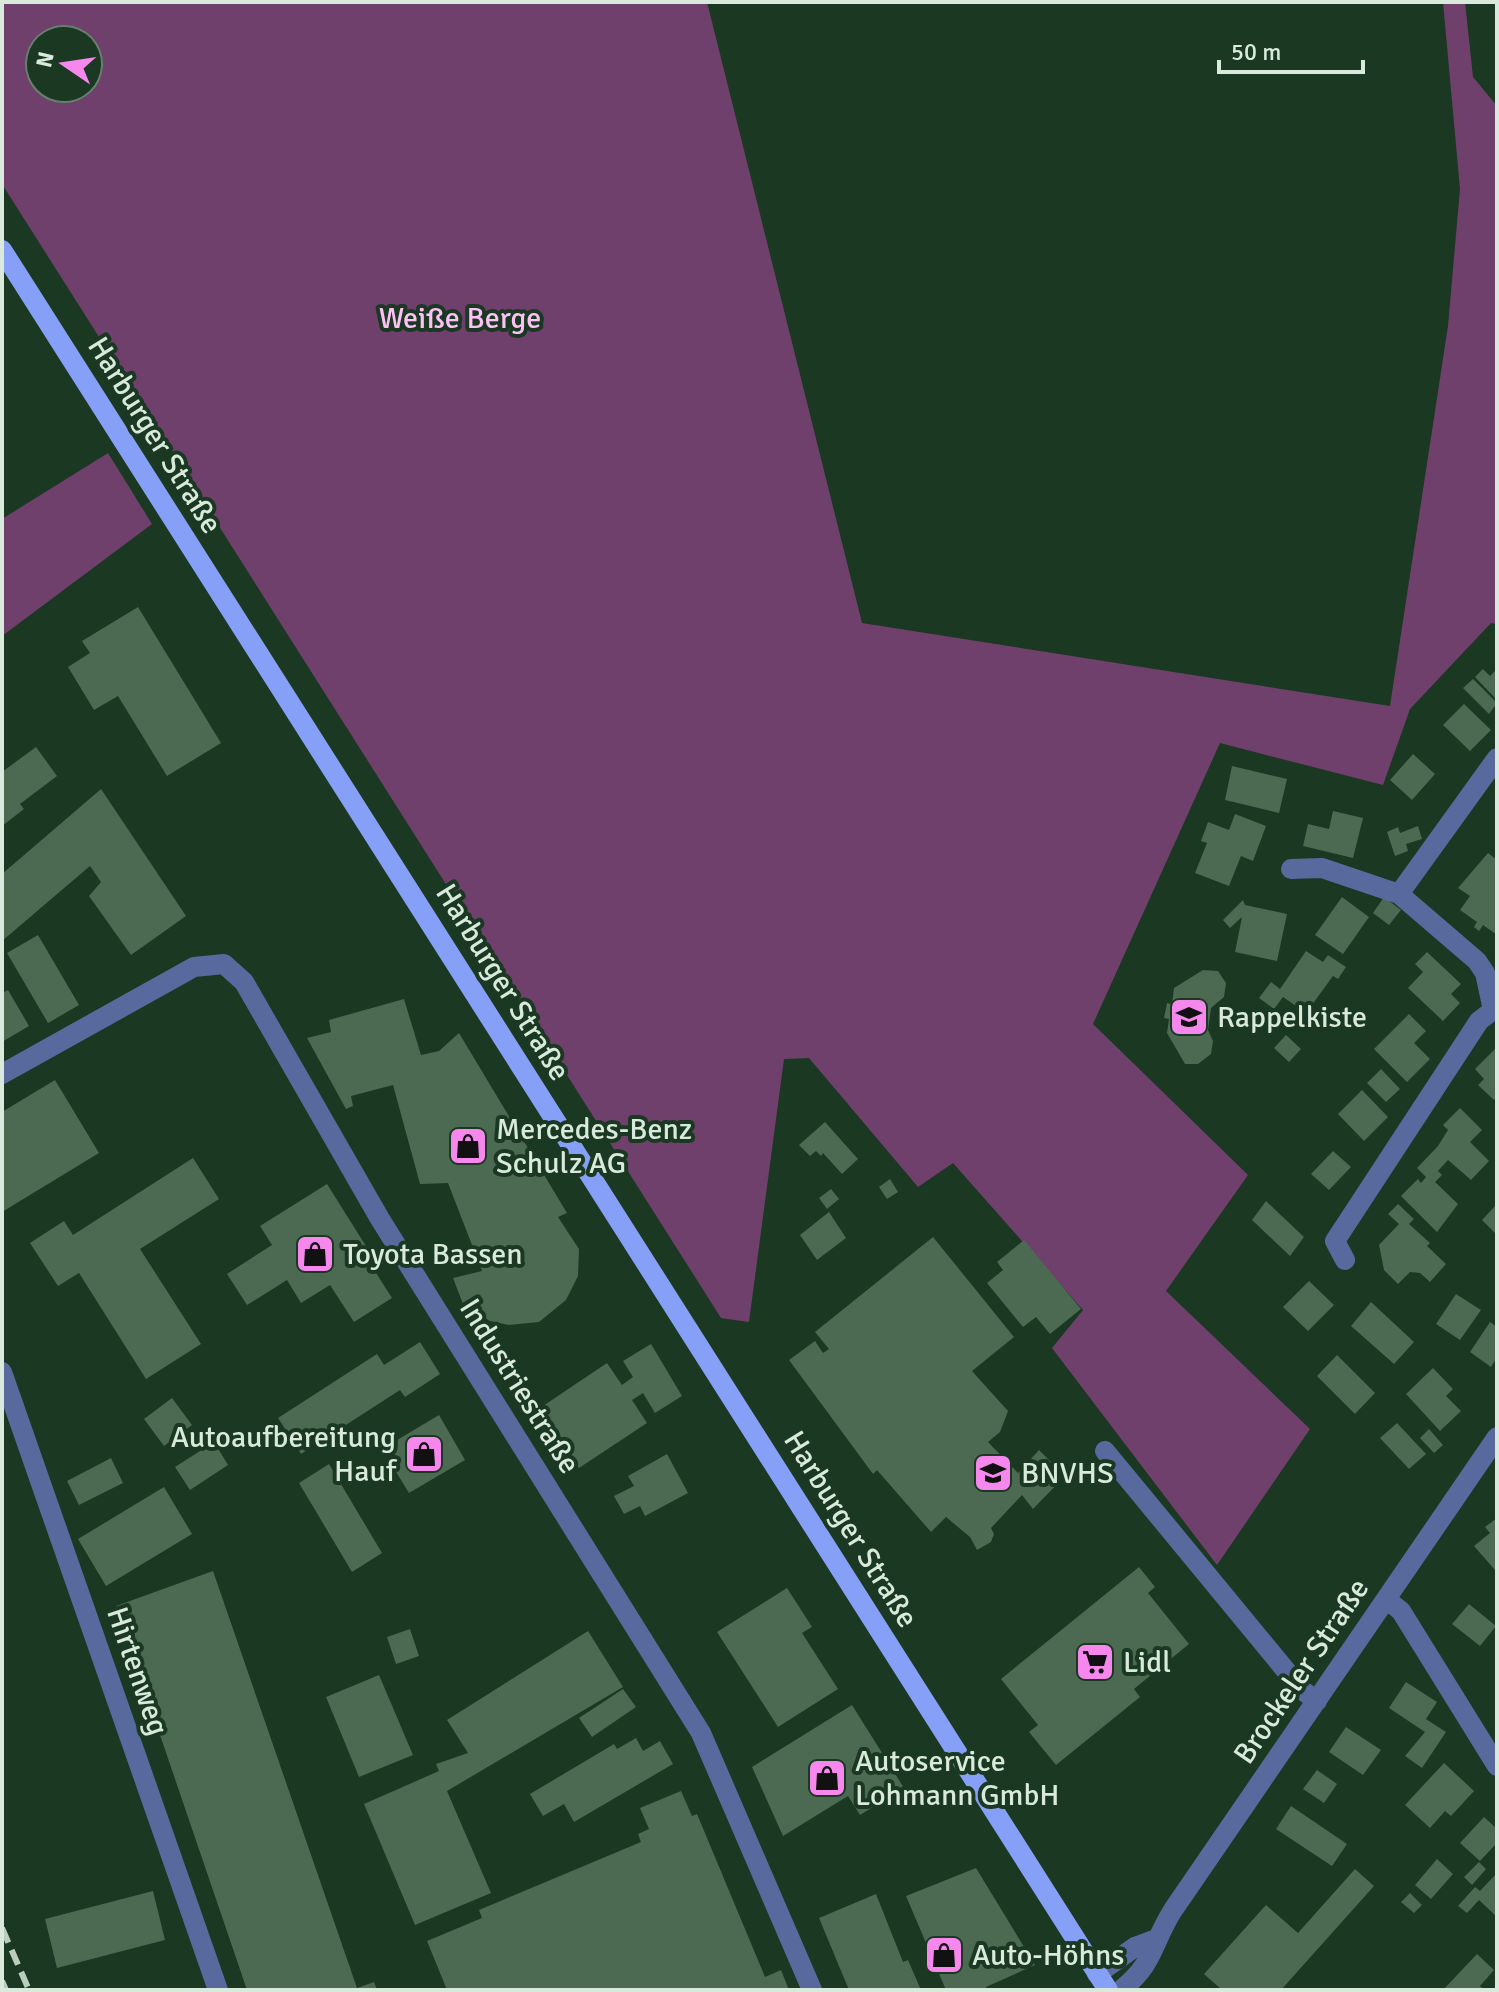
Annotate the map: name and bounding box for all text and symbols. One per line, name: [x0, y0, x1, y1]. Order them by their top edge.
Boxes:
north arrow: [24, 24, 104, 104]
scale bar: [1219, 24, 1363, 74]
text: 50 m: [1231, 37, 1281, 67]
text: N: [30, 49, 60, 70]
park label: Weiße Berge: [379, 300, 541, 337]
street label: Harburger Straße: [79, 330, 230, 540]
street label: Harburger Straße: [427, 877, 578, 1087]
school or university icon: Rappelkiste: [1168, 996, 1210, 1038]
place label: Rappelkiste: [1217, 999, 1367, 1036]
place label: Mercedes-Benz Schulz AG: [496, 1111, 692, 1182]
shop icon: Mercedes-Benz Schulz AG: [447, 1125, 489, 1167]
shop icon: Toyota Bassen: [294, 1233, 336, 1275]
place label: Toyota Bassen: [343, 1236, 523, 1273]
street label: Industriestraße: [451, 1292, 588, 1481]
place label: Autoaufbereitung Hauf: [171, 1419, 398, 1490]
street label: Harburger Straße: [775, 1424, 926, 1634]
shop icon: Autoaufbereitung Hauf: [403, 1433, 445, 1475]
school or university icon: BNVHS: [972, 1452, 1014, 1494]
place label: BNVHS: [1021, 1455, 1114, 1492]
street label: Brockeler Straße: [1226, 1572, 1377, 1771]
street label: Hirtenweg: [98, 1602, 177, 1740]
supermarket icon: Lidl: [1074, 1641, 1116, 1683]
place label: Lidl: [1123, 1644, 1171, 1681]
place label: Autoservice Lohmann GmbH: [855, 1743, 1060, 1814]
shop icon: Autoservice Lohmann GmbH: [806, 1757, 848, 1799]
shop icon: Auto-Höhns: [923, 1934, 965, 1976]
place label: Auto-Höhns: [972, 1937, 1124, 1974]

